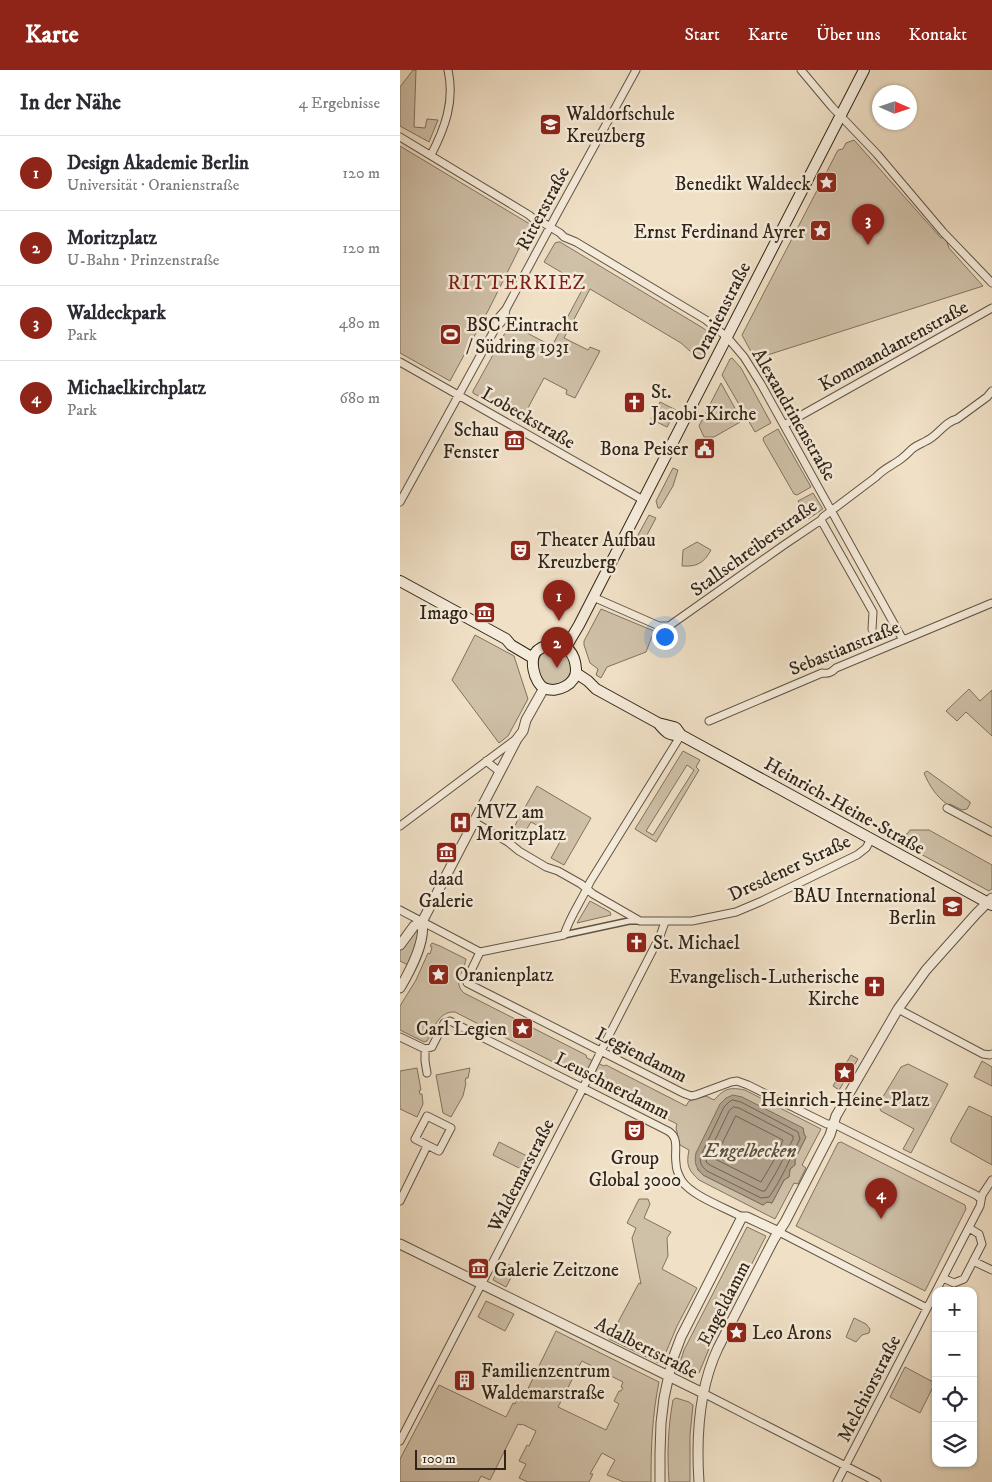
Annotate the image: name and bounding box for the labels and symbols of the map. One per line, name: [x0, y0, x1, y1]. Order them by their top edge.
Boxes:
north arrow: [872, 85, 917, 130]
place label: Waldorfschule Kreuzberg: [565, 103, 675, 148]
school or university icon: Waldorfschule Kreuzberg: [538, 112, 562, 136]
street label: Ritterstraße: [512, 163, 575, 254]
place icon: Benedikt Waldeck: [815, 171, 839, 195]
place label: Benedikt Waldeck: [675, 173, 812, 196]
pin: 3: [852, 204, 884, 245]
place icon: Ernst Ferdinand Ayrer: [809, 219, 833, 243]
place label: Ernst Ferdinand Ayrer: [633, 221, 805, 244]
street label: Oranienstraße: [687, 258, 756, 365]
district label: RITTERKIEZ: [448, 271, 586, 296]
street label: Kommandantenstraße: [815, 296, 972, 397]
place label: BSC Eintracht / Südring 1931: [466, 314, 578, 359]
sports icon: BSC Eintracht / Südring 1931: [438, 323, 462, 347]
street label: Alexandrinenstraße: [747, 345, 841, 485]
place label: St. Jacobi-Kirche: [649, 381, 757, 426]
street label: Lobeckstraße: [477, 382, 579, 454]
church icon: St. Jacobi-Kirche: [623, 390, 647, 414]
place label: Schau Fenster: [443, 419, 499, 464]
museum icon: Schau Fenster: [503, 428, 527, 452]
public building icon: Bona Peiser: [692, 436, 716, 460]
place label: Bona Peiser: [600, 438, 688, 461]
street label: Stallschreiberstraße: [686, 495, 822, 602]
place label: Theater Aufbau Kreuzberg: [537, 529, 656, 574]
theatre icon: Theater Aufbau Kreuzberg: [509, 538, 533, 562]
pin: 1: [543, 580, 575, 621]
museum icon: Imago: [472, 600, 496, 624]
place label: Imago: [419, 602, 468, 625]
street label: Sebastianstraße: [786, 616, 903, 681]
your location: [652, 624, 678, 650]
pin: 2: [541, 627, 573, 668]
street label: Heinrich-Heine-Straße: [760, 752, 929, 860]
place label: MVZ am Moritzplatz: [476, 801, 566, 846]
hospital icon: MVZ am Moritzplatz: [448, 810, 472, 834]
street label: Dresdener Straße: [725, 830, 855, 907]
museum icon: daad Galerie: [434, 840, 458, 864]
place label: daad Galerie: [419, 868, 473, 913]
place label: BAU International Berlin: [793, 885, 936, 930]
school or university icon: BAU International Berlin: [940, 894, 964, 918]
church icon: St. Michael: [625, 930, 649, 954]
place label: St. Michael: [653, 932, 740, 955]
place icon: Oranienplatz: [427, 962, 451, 986]
place label: Oranienplatz: [455, 964, 554, 987]
place label: Evangelisch-Lutherische Kirche: [669, 966, 859, 1011]
church icon: Evangelisch-Lutherische Kirche: [863, 975, 887, 999]
place icon: Carl Legien: [511, 1016, 535, 1040]
place label: Carl Legien: [416, 1018, 507, 1041]
street label: Legiendamm: [592, 1022, 691, 1088]
street label: Leuschnerdamm: [551, 1047, 674, 1125]
place icon: Heinrich-Heine-Platz: [833, 1061, 857, 1085]
place label: Heinrich-Heine-Platz: [760, 1089, 930, 1112]
street label: Waldemarstraße: [483, 1115, 560, 1237]
theatre icon: Group Global 3000: [623, 1119, 647, 1143]
water label: Engelbecken: [702, 1139, 797, 1164]
place label: Group Global 3000: [589, 1147, 681, 1192]
pin: 4: [865, 1178, 897, 1219]
museum icon: Galerie Zeitzone: [466, 1257, 490, 1281]
street label: Engeldamm: [693, 1257, 756, 1350]
place label: Galerie Zeitzone: [494, 1259, 619, 1282]
street label: Adalbertstraße: [591, 1313, 702, 1384]
place icon: Leo Arons: [724, 1320, 748, 1344]
place label: Leo Arons: [752, 1322, 832, 1345]
street label: Melchiorstraße: [833, 1331, 906, 1446]
place label: Familienzentrum Waldemarstraße: [480, 1360, 610, 1405]
building icon: Familienzentrum Waldemarstraße: [453, 1369, 477, 1393]
scale bar: [415, 1447, 506, 1470]

